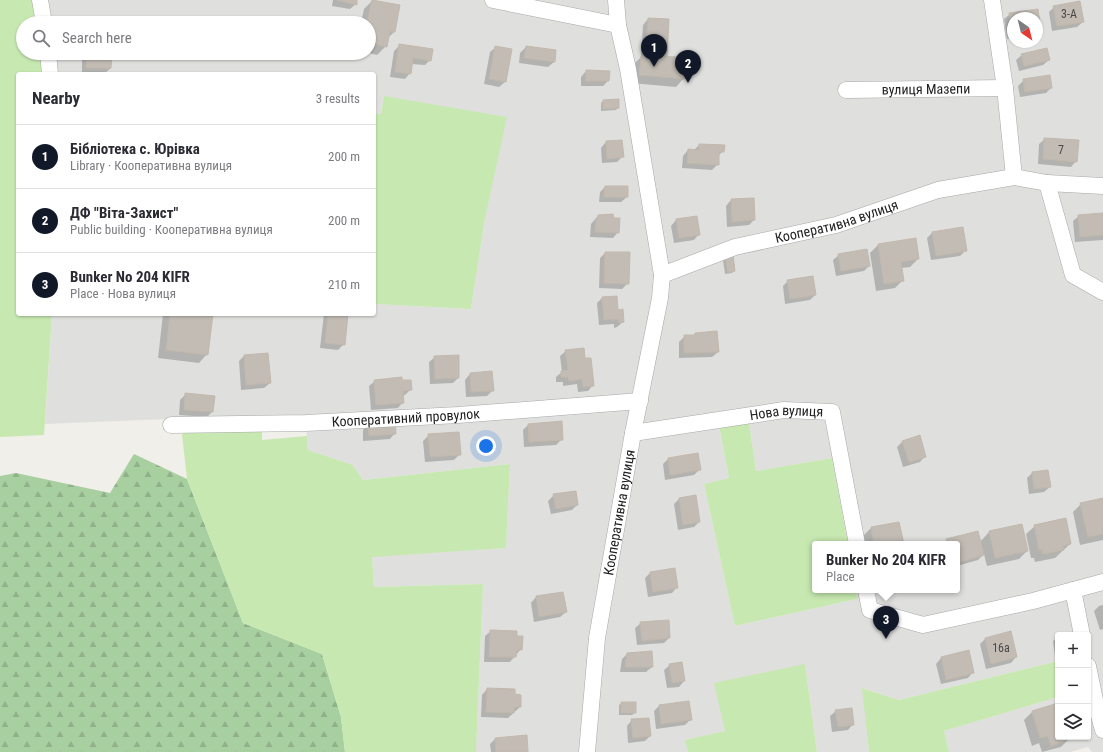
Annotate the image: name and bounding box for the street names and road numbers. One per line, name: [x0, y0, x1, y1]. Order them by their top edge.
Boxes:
street label: вулиця Мазепи: [882, 80, 970, 98]
street label: Кооперативна вулиця: [774, 196, 900, 246]
street label: Нова вулиця: [749, 402, 823, 423]
street label: Кооперативний провулок: [331, 405, 481, 430]
street label: Кооперативна вулиця: [600, 448, 638, 576]

